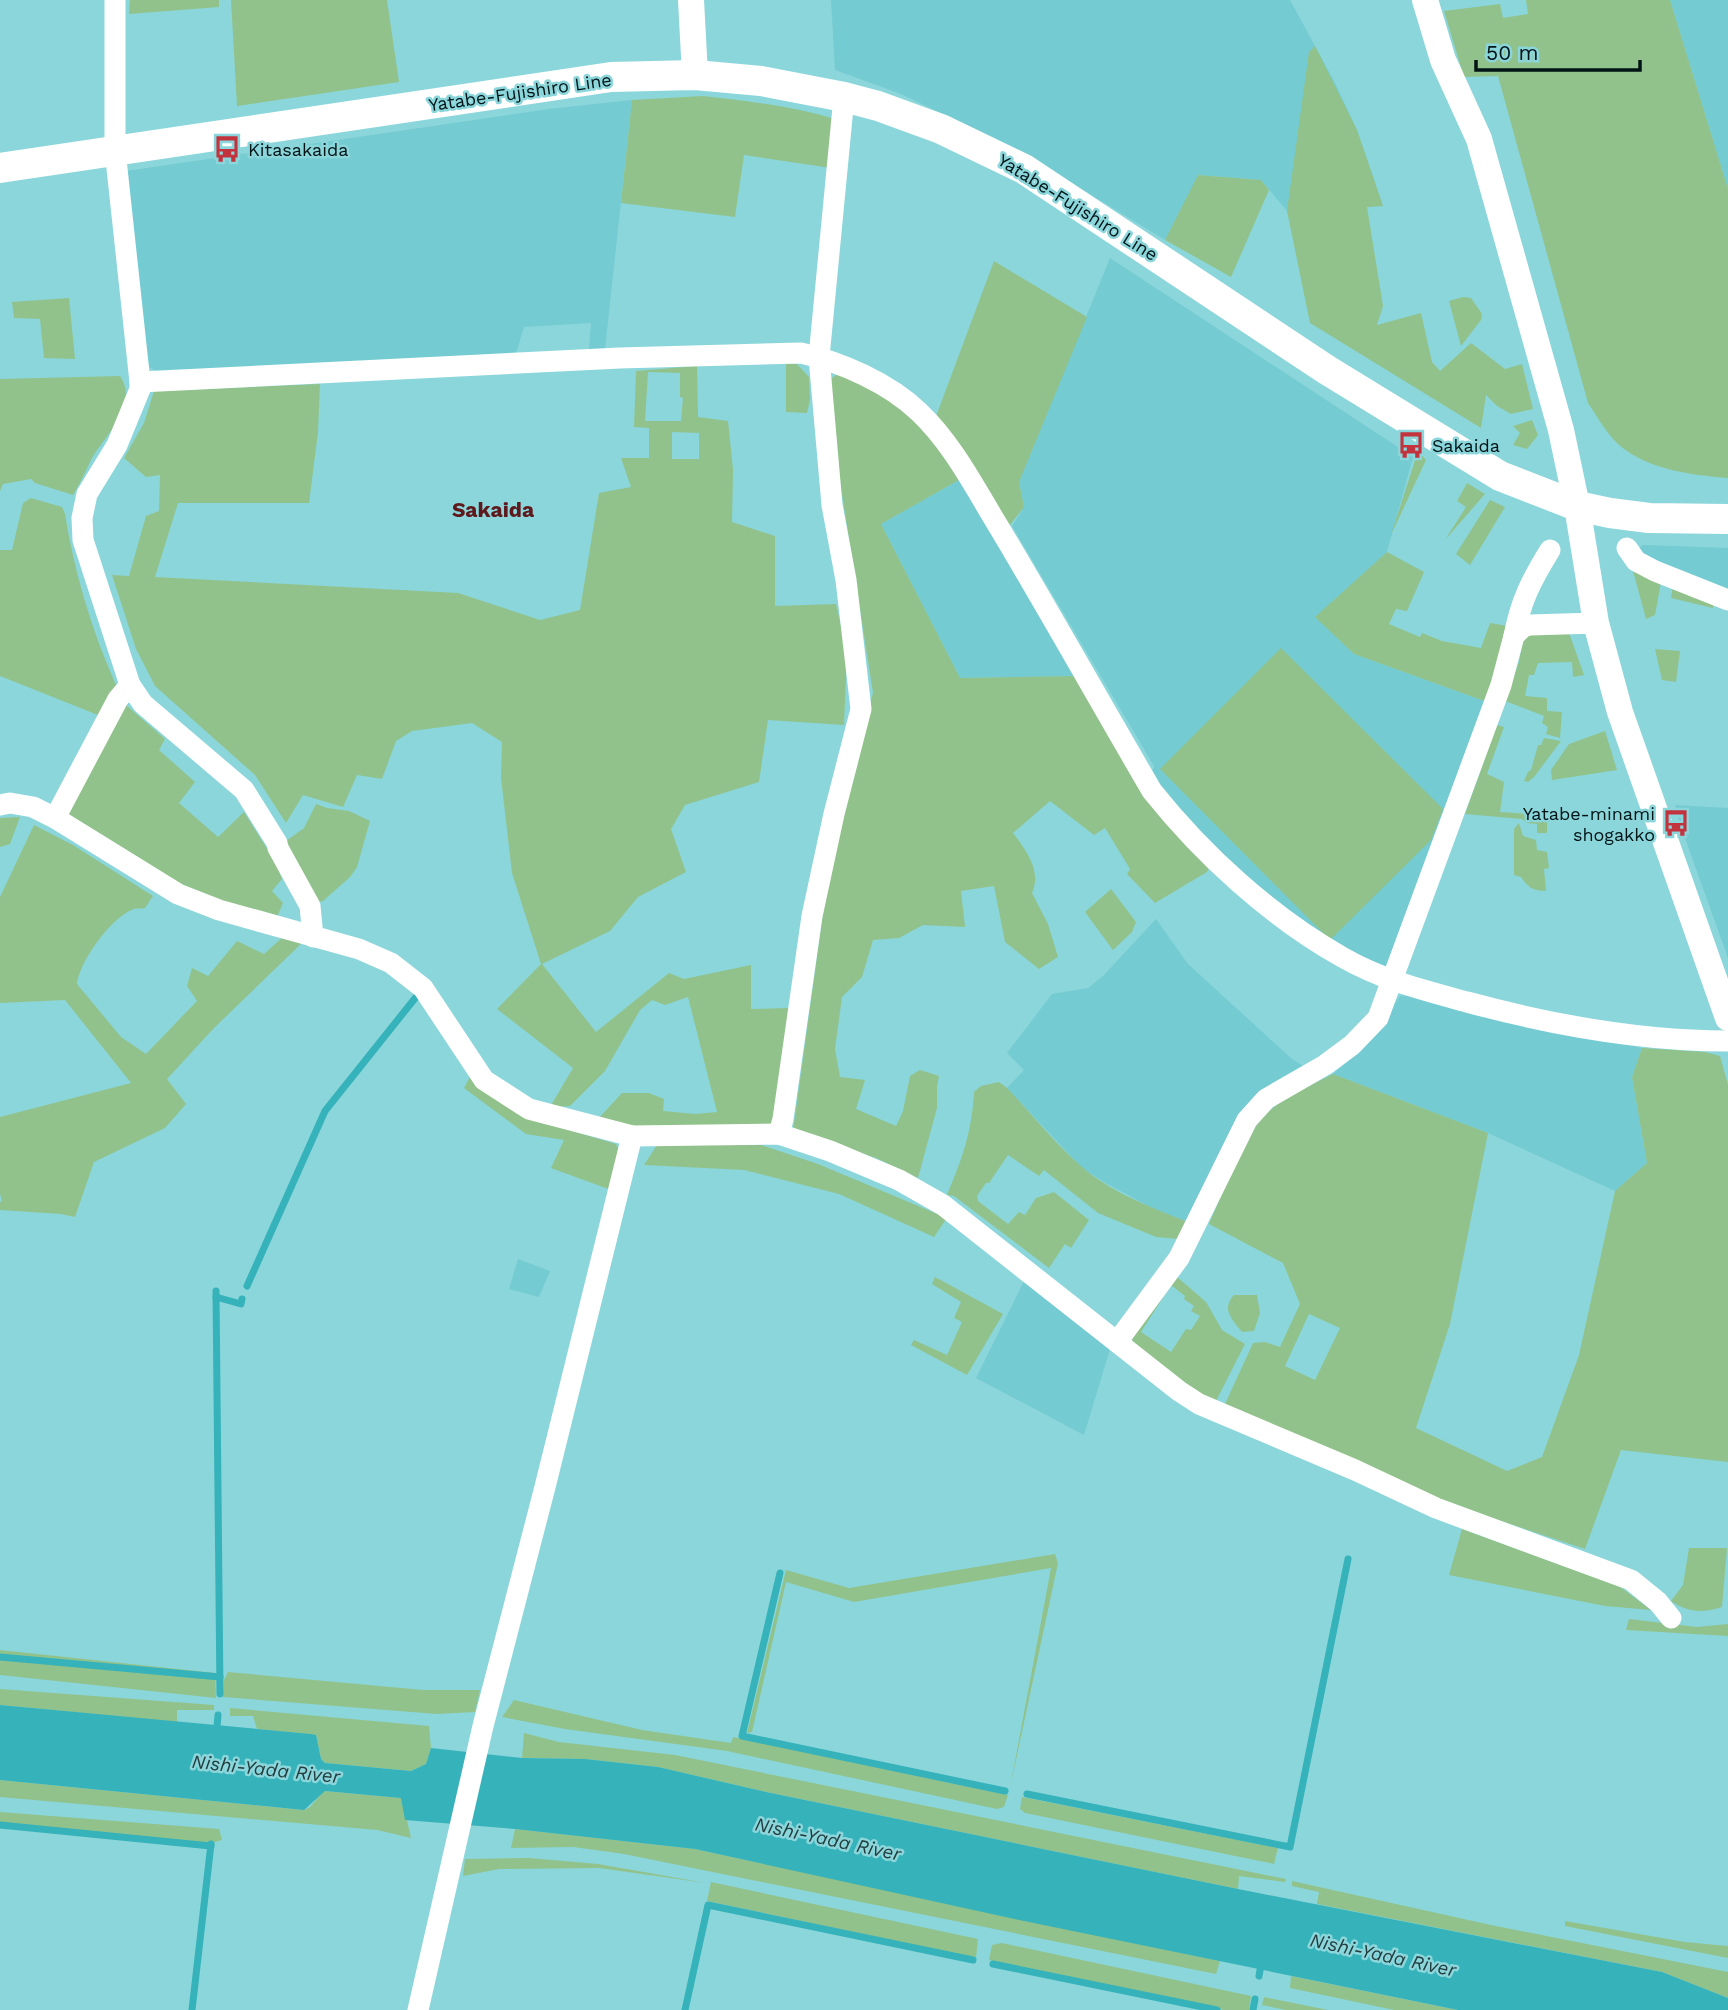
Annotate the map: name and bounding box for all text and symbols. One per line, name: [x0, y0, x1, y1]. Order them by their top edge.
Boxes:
scale bar: [1476, 28, 1640, 72]
text: 50 m: [1486, 40, 1538, 65]
street label: Yatabe-Fujishiro Line: [427, 69, 613, 115]
bus stop icon: Kitasakaida: [212, 134, 242, 164]
place label: Kitasakaida: [248, 139, 348, 160]
street label: Yatabe-Fujishiro Line: [994, 149, 1162, 265]
bus stop icon: Sakaida: [1396, 430, 1426, 460]
place label: Sakaida: [1432, 435, 1500, 456]
district label: Sakaida: [452, 497, 535, 522]
place label: Yatabe-minami shogakko: [1523, 803, 1655, 845]
bus stop icon: Yatabe-minami shogakko: [1661, 808, 1691, 838]
water label: Nishi-Yada River: [191, 1750, 342, 1788]
water label: Nishi-Yada River: [753, 1812, 904, 1866]
water label: Nishi-Yada River: [1308, 1928, 1459, 1982]

